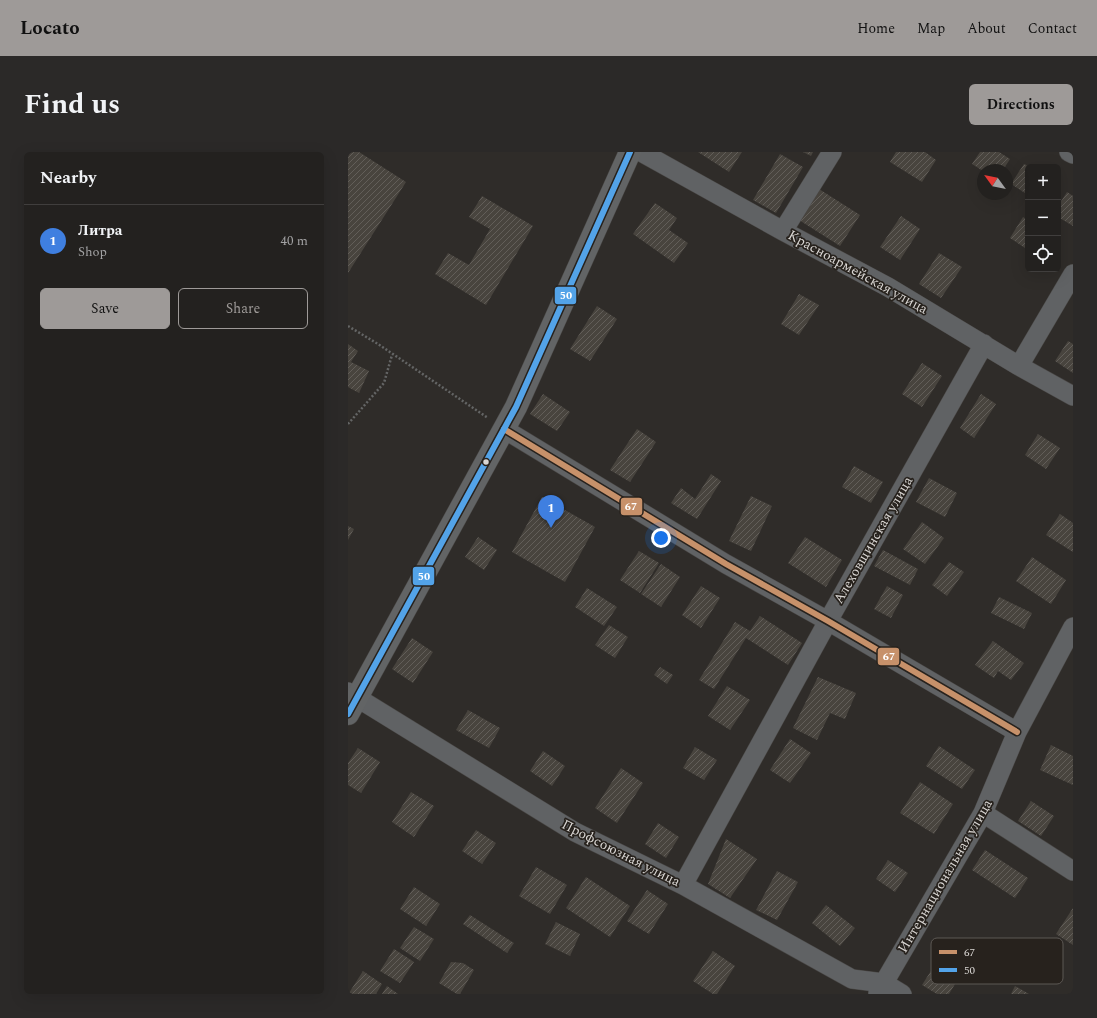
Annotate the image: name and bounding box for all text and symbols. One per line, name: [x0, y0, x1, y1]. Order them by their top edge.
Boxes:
text: Locato: [20, 14, 80, 43]
text: Home: [857, 18, 895, 39]
text: Map: [917, 18, 945, 39]
text: About: [967, 18, 1006, 39]
text: Contact: [1028, 18, 1077, 39]
text: Find us: [24, 83, 120, 126]
button: Directions: [969, 84, 1073, 125]
north arrow: [977, 164, 1013, 200]
map controls: [1025, 164, 1061, 272]
button: +: [1025, 164, 1061, 200]
text: Nearby: [40, 165, 96, 191]
button: −: [1025, 200, 1061, 236]
text: Литра: [78, 219, 123, 242]
street label: Красноармейская улица: [784, 225, 932, 319]
text: 1: [49, 231, 57, 251]
text: 40 m: [281, 231, 308, 251]
button: locate: [1025, 236, 1061, 272]
text: Shop: [78, 242, 107, 262]
line badge: 50: [554, 286, 577, 305]
text: 50: [560, 287, 572, 304]
button: Save: [40, 288, 170, 329]
button: Share: [178, 288, 308, 329]
unlabelled marker: [481, 457, 491, 467]
street label: Алеховщинская улица: [828, 472, 918, 608]
pin: 1: [538, 495, 564, 528]
line badge: 67: [620, 497, 643, 516]
text: 67: [625, 498, 637, 515]
your location: [651, 528, 671, 548]
line badge: 50: [412, 566, 435, 586]
text: 50: [418, 568, 430, 585]
line badge: 67: [877, 647, 900, 666]
text: 67: [883, 648, 895, 665]
street label: Интернациональная улица: [892, 795, 998, 957]
street label: Профсоюзная улица: [558, 814, 684, 892]
legend: [931, 938, 1063, 984]
text: 67: [964, 944, 975, 961]
text: 50: [964, 962, 975, 979]

